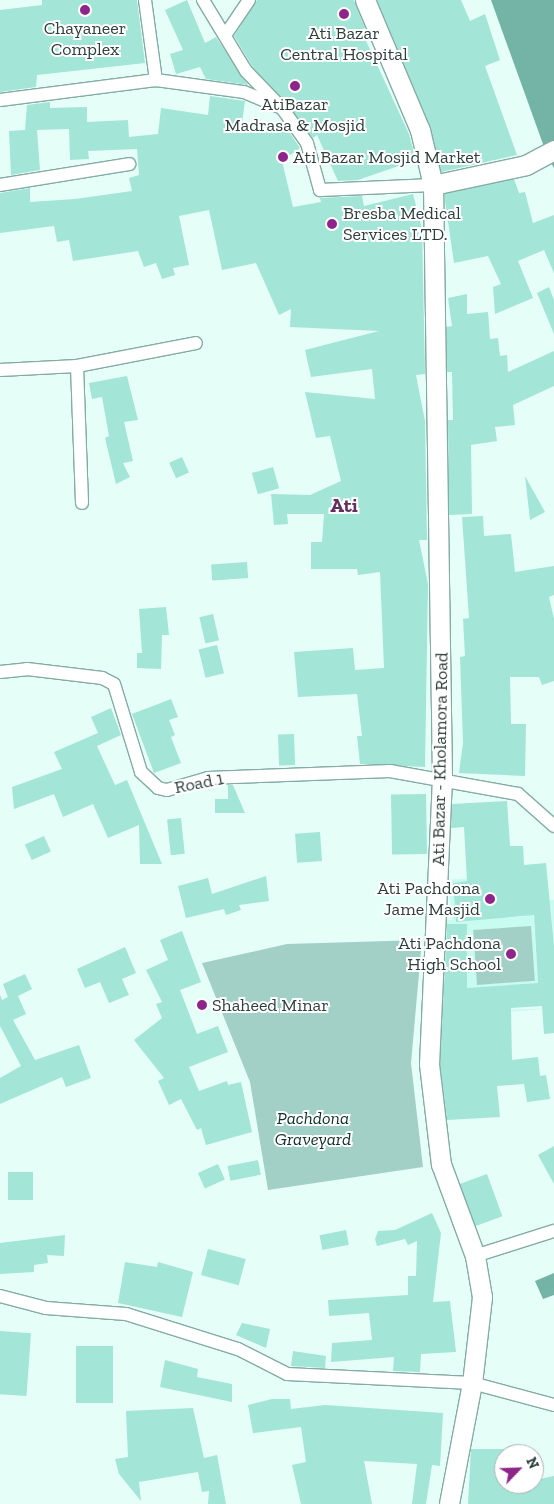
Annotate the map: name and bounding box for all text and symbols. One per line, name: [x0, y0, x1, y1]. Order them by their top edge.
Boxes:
marker: Chayaneer Complex: [79, 4, 91, 16]
marker: Ati Bazar Central Hospital: [337, 7, 351, 21]
place label: Chayaneer Complex: [44, 18, 126, 60]
place label: Ati Bazar Central Hospital: [280, 23, 408, 66]
marker: AtiBazar Madrasa & Mosjid: [289, 80, 301, 92]
place label: AtiBazar Madrasa & Mosjid: [225, 94, 365, 136]
place label: Ati Bazar Mosjid Market: [293, 146, 481, 168]
marker: Ati Bazar Mosjid Market: [277, 151, 289, 163]
place label: Bresba Medical Services LTD.: [343, 203, 461, 245]
marker: Bresba Medical Services LTD.: [325, 217, 339, 231]
district label: Ati: [330, 493, 358, 517]
street label: Ati Bazar - Kholamora Road: [427, 652, 453, 866]
street label: Road 1: [173, 768, 225, 798]
place label: Ati Pachdona Jame Masjid: [377, 878, 480, 921]
marker: Ati Pachdona Jame Masjid: [484, 893, 496, 905]
place label: Ati Pachdona High School: [398, 933, 501, 976]
marker: Ati Pachdona High School: [505, 948, 517, 960]
place label: Shaheed Minar: [212, 994, 329, 1016]
marker: Shaheed Minar: [196, 999, 208, 1011]
park label: Pachdona Graveyard: [275, 1108, 351, 1150]
north arrow: [494, 1444, 544, 1494]
text: N: [522, 1455, 542, 1471]

